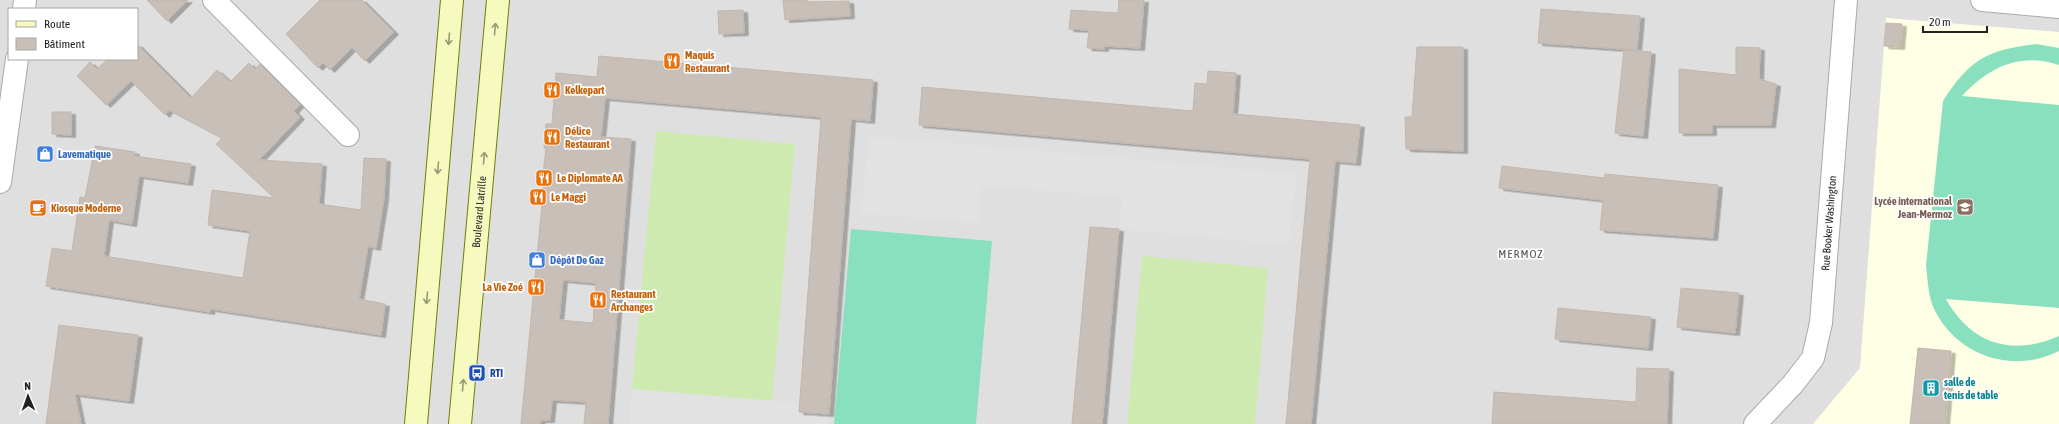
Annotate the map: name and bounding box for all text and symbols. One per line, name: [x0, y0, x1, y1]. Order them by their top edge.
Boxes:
legend: [8, 8, 138, 60]
scale bar: [1923, 8, 1987, 34]
text: 20 m: [1929, 15, 1951, 29]
text: Route: [44, 17, 70, 31]
one-way arrow: [492, 23, 499, 36]
one-way arrow: [445, 32, 452, 45]
text: Bâtiment: [44, 37, 85, 51]
place label: Maquis Restaurant: [685, 49, 730, 74]
restaurant icon: Maquis Restaurant: [662, 51, 682, 71]
restaurant icon: Kelkepart: [542, 80, 562, 100]
place label: Kelkepart: [565, 84, 605, 96]
place label: Délice Restaurant: [565, 125, 610, 150]
restaurant icon: Délice Restaurant: [542, 127, 562, 147]
shop icon: Lavematique: [35, 144, 55, 164]
place label: Lavematique: [58, 148, 111, 160]
one-way arrow: [480, 152, 487, 165]
one-way arrow: [434, 161, 441, 174]
restaurant icon: Le Diplomate AA: [534, 168, 554, 188]
place label: Le Diplomate AA: [557, 172, 624, 184]
street label: Boulevard Latrille: [470, 175, 488, 248]
street label: Rue Booker Washington: [1819, 175, 1838, 271]
restaurant icon: Le Maggi: [528, 187, 548, 207]
place label: Le Maggi: [551, 191, 586, 203]
place label: Lycée international Jean-Mermoz: [1874, 195, 1953, 220]
school or university icon: Lycée international Jean-Mermoz: [1955, 197, 1975, 217]
cafe icon: Kiosque Moderne: [28, 198, 48, 218]
place label: Kiosque Moderne: [51, 202, 121, 214]
district label: MERMOZ: [1498, 247, 1544, 261]
shop icon: Dépôt De Gaz: [527, 250, 547, 270]
place label: Dépôt De Gaz: [550, 254, 604, 266]
restaurant icon: La Vie Zoé: [526, 277, 546, 297]
place label: La Vie Zoé: [483, 281, 523, 293]
place label: Restaurant Archanges: [610, 288, 656, 313]
restaurant icon: Restaurant Archanges: [588, 290, 608, 310]
one-way arrow: [423, 291, 430, 304]
bus stop icon: RTI: [467, 363, 487, 383]
place label: RTI: [490, 367, 503, 379]
north arrow: [8, 376, 48, 416]
place label: salle de tenis de table: [1943, 376, 1998, 401]
building icon: salle de tenis de table: [1921, 378, 1941, 398]
one-way arrow: [460, 379, 467, 392]
text: N: [24, 380, 31, 392]

